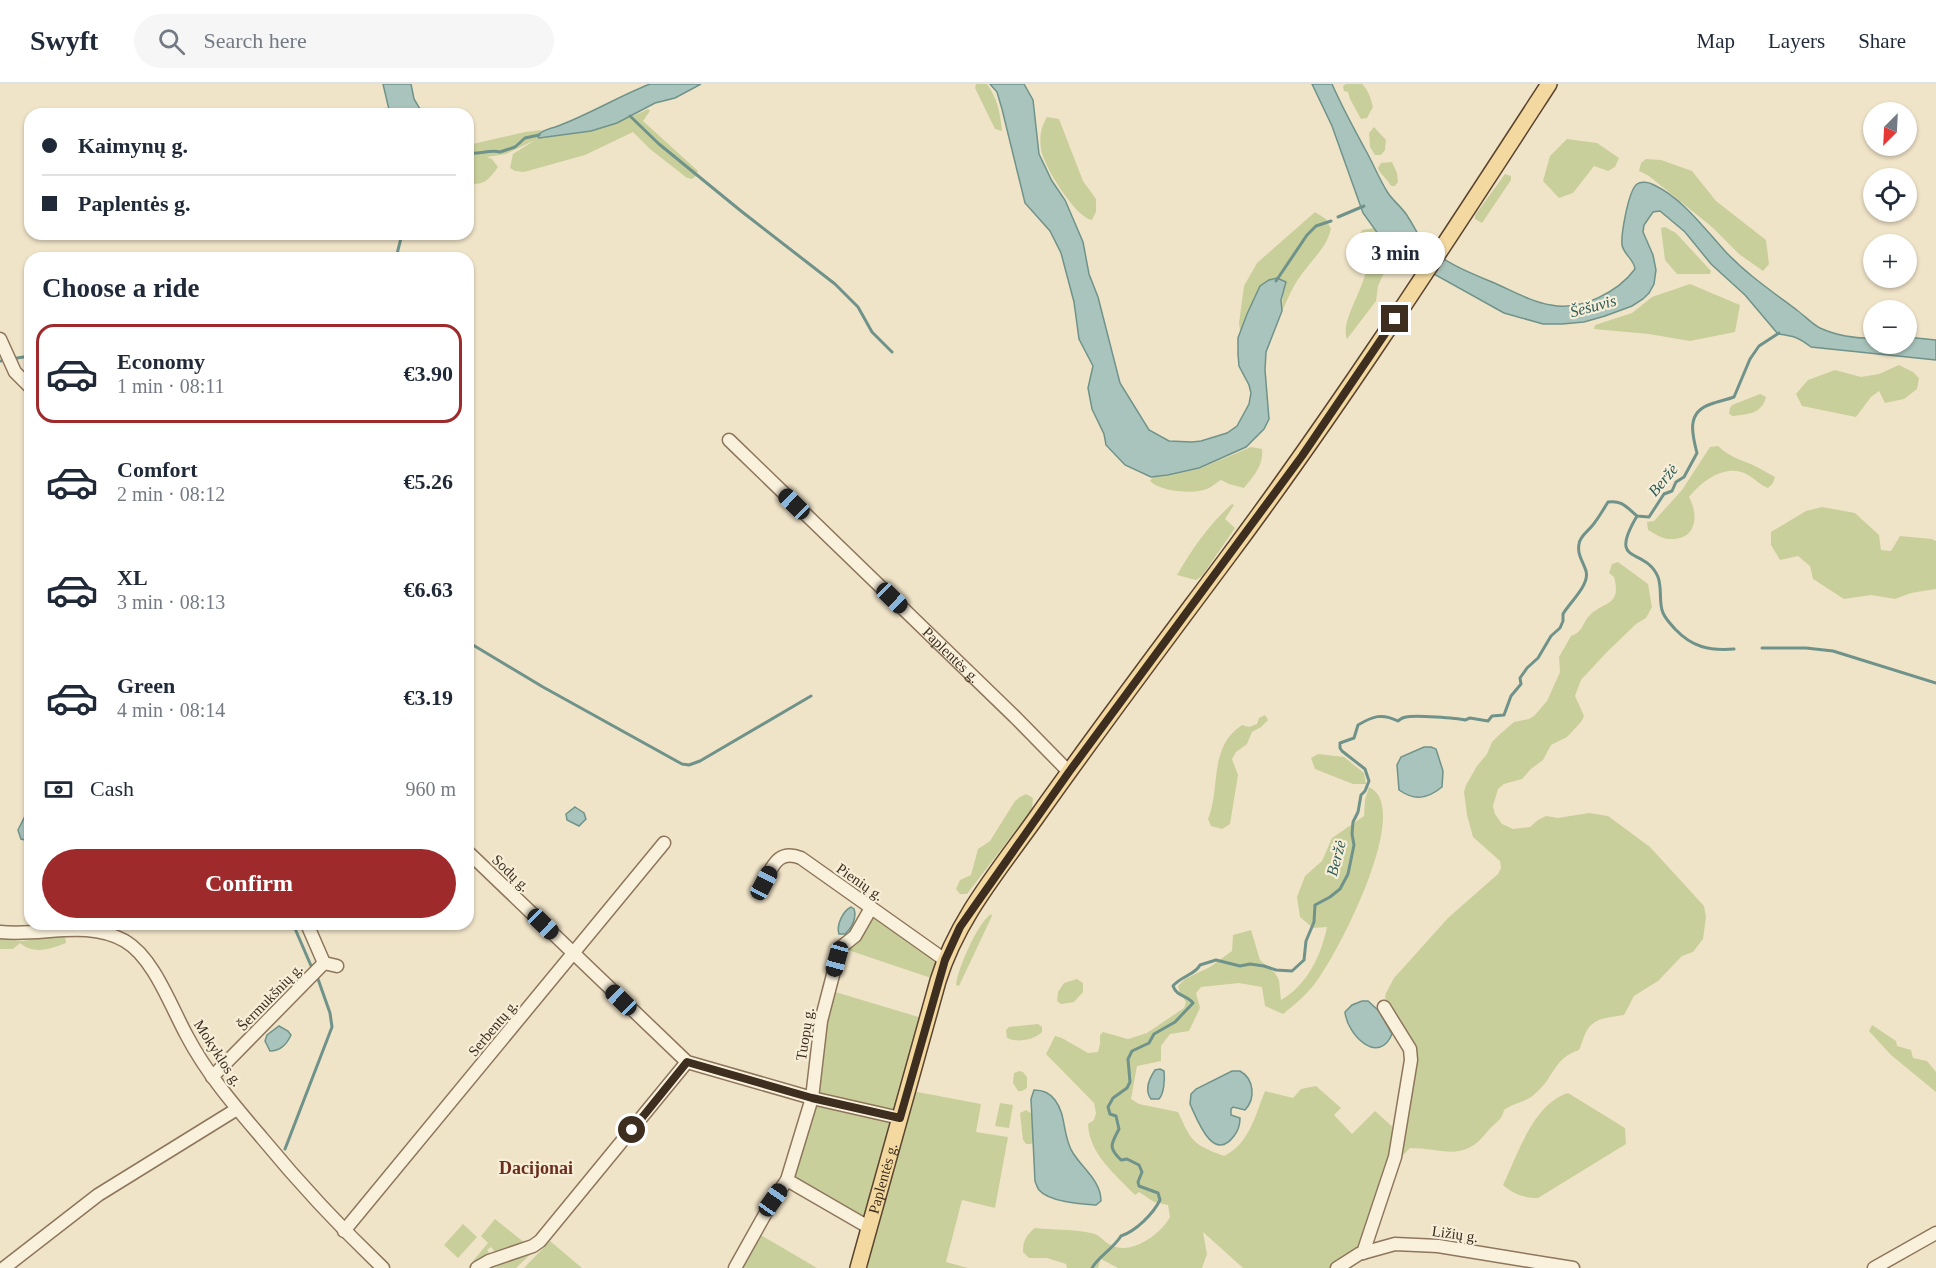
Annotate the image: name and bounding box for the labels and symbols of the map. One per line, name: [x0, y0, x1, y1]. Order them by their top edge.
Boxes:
north arrow: [1863, 102, 1917, 156]
callout: 3 min: [1346, 232, 1444, 274]
water label: Šešuvis: [1568, 291, 1618, 320]
route end: [1381, 305, 1408, 332]
water label: Beržė: [1645, 461, 1681, 499]
car: [775, 485, 813, 523]
car: [873, 579, 911, 617]
street label: Paplentės g.: [919, 624, 983, 686]
water label: Beržė: [1323, 838, 1349, 878]
street label: Sodų g.: [489, 851, 533, 895]
street label: Pienių g.: [834, 860, 886, 904]
car: [748, 863, 780, 903]
car: [524, 905, 562, 943]
car: [824, 939, 850, 979]
street label: Šermukšnių g.: [234, 960, 306, 1034]
car: [602, 981, 640, 1019]
street label: Serbentų g.: [465, 997, 521, 1059]
street label: Tuopų g.: [793, 1006, 817, 1062]
street label: Mokyklos g.: [191, 1017, 245, 1089]
route start: [618, 1116, 645, 1143]
street label: Paplentės g.: [866, 1141, 900, 1216]
district label: Dacijonai: [499, 1158, 573, 1178]
car: [755, 1180, 791, 1220]
street label: Ližių g.: [1431, 1223, 1479, 1245]

